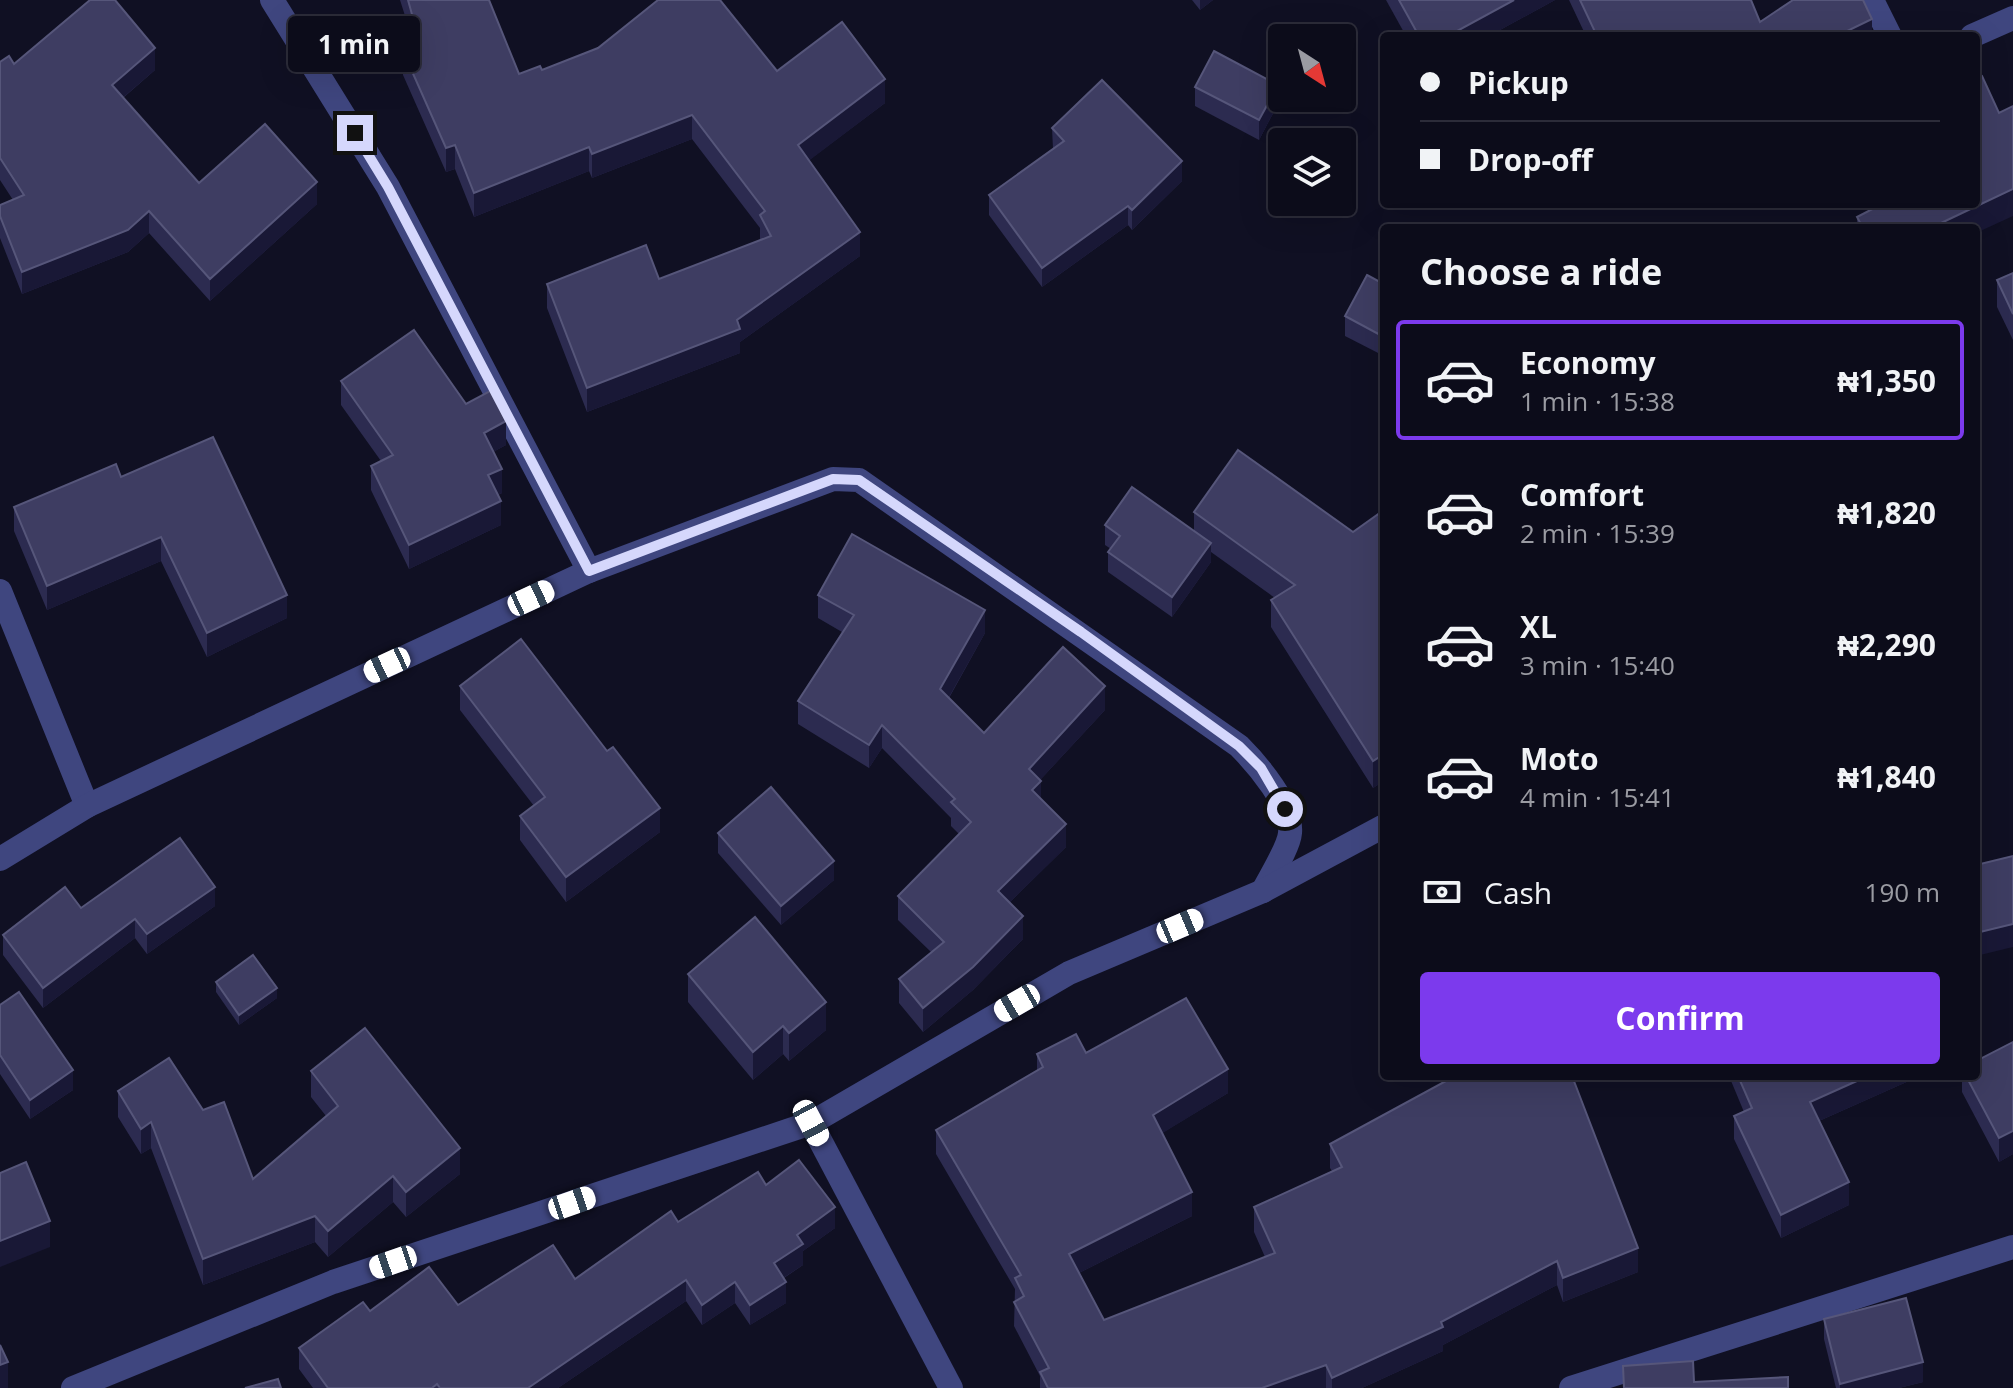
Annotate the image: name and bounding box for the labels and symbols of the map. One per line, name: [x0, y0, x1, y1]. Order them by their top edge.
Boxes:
callout: 1 min: [289, 17, 421, 73]
north arrow: [1268, 24, 1356, 112]
route end: [337, 115, 373, 151]
car: [504, 577, 558, 619]
car: [360, 644, 414, 686]
route start: [1267, 791, 1303, 827]
car: [1153, 906, 1207, 946]
car: [990, 981, 1044, 1025]
car: [789, 1096, 833, 1150]
car: [545, 1184, 599, 1222]
car: [366, 1243, 420, 1281]

